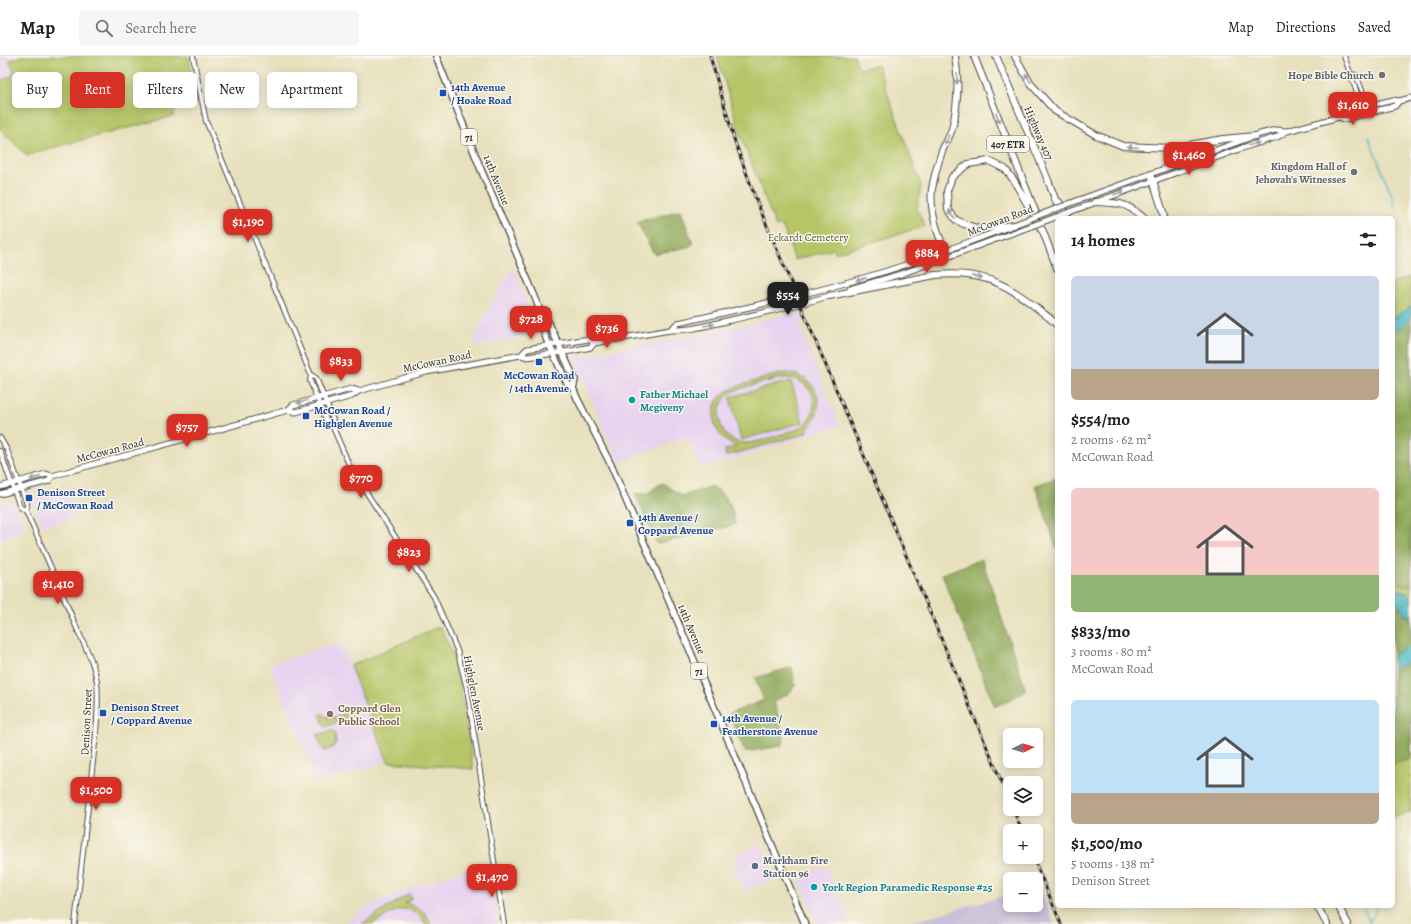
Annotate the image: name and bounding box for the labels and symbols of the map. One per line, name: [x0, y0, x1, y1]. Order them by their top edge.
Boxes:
place label: Hope Bible Church: [1288, 68, 1374, 83]
marker: Hope Bible Church: [1377, 70, 1387, 80]
one-way arrow: [1024, 72, 1031, 84]
one-way arrow: [954, 73, 960, 86]
place label: 14th Avenue / Hoake Road: [451, 80, 512, 108]
marker: 14th Avenue / Hoake Road: [438, 88, 448, 98]
pin: $1,610: [1320, 92, 1386, 126]
street label: Highway 407: [1020, 104, 1057, 163]
one-way arrow: [996, 113, 1002, 125]
road number: 71: [461, 129, 477, 145]
one-way arrow: [944, 135, 950, 146]
road number: 407 ETR: [987, 136, 1029, 152]
one-way arrow: [1249, 141, 1261, 147]
pin: $1,460: [1156, 142, 1222, 176]
one-way arrow: [1126, 144, 1139, 150]
street label: 14th Avenue: [480, 153, 513, 208]
place label: Kingdom Hall of Jehovah's Witnesses: [1255, 159, 1348, 187]
marker: Kingdom Hall of Jehovah's Witnesses: [1349, 167, 1359, 177]
one-way arrow: [1114, 190, 1126, 196]
street label: McCowan Road: [965, 201, 1035, 240]
pin: $1,190: [215, 209, 281, 243]
one-way arrow: [948, 209, 956, 219]
park label: Eckardt Cemetery: [768, 230, 848, 245]
pin: $884: [903, 240, 951, 274]
one-way arrow: [971, 274, 983, 280]
one-way arrow: [855, 276, 867, 282]
pin: $554: [764, 282, 812, 316]
pin: $728: [507, 306, 555, 340]
pin: $736: [583, 315, 631, 349]
one-way arrow: [703, 321, 715, 327]
street label: McCowan Road: [402, 347, 473, 376]
pin: $833: [317, 348, 365, 382]
marker: McCowan Road / 14th Avenue: [534, 357, 544, 367]
place label: McCowan Road / 14th Avenue: [504, 368, 575, 396]
place label: Father Michael Mcgiveny: [640, 387, 708, 415]
marker: Father Michael Mcgiveny: [627, 395, 637, 405]
one-way arrow: [296, 400, 308, 406]
place label: McCowan Road / Highglen Avenue: [314, 403, 393, 431]
marker: McCowan Road / Highglen Avenue: [301, 411, 311, 421]
pin: $757: [163, 414, 211, 448]
street label: McCowan Road: [75, 434, 146, 467]
pin: $770: [337, 465, 385, 499]
one-way arrow: [29, 475, 41, 481]
place label: Denison Street / McCowan Road: [37, 485, 114, 513]
marker: Denison Street / McCowan Road: [24, 493, 34, 503]
place label: 14th Avenue / Coppard Avenue: [638, 510, 714, 538]
marker: 14th Avenue / Coppard Avenue: [625, 518, 635, 528]
pin: $823: [385, 539, 433, 573]
pin: $1,410: [25, 571, 91, 605]
street label: 14th Avenue: [674, 602, 709, 657]
street label: Highglen Avenue: [460, 654, 489, 732]
road number: 71: [691, 663, 707, 679]
street label: Denison Street: [77, 688, 96, 756]
place label: Denison Street / Coppard Avenue: [111, 700, 192, 728]
place label: Coppard Glen Public School: [338, 701, 401, 729]
marker: Denison Street / Coppard Avenue: [98, 708, 108, 718]
marker: Coppard Glen Public School: [325, 709, 335, 719]
place label: 14th Avenue / Featherstone Avenue: [722, 711, 818, 739]
marker: 14th Avenue / Featherstone Avenue: [709, 719, 719, 729]
north arrow: [1003, 728, 1043, 768]
pin: $1,500: [63, 777, 129, 811]
place label: Markham Fire Station 96: [763, 853, 828, 881]
marker: Markham Fire Station 96: [750, 861, 760, 871]
pin: $1,470: [459, 864, 525, 898]
place label: York Region Paramedic Response #25: [821, 880, 993, 895]
marker: York Region Paramedic Response #25: [809, 882, 819, 892]

